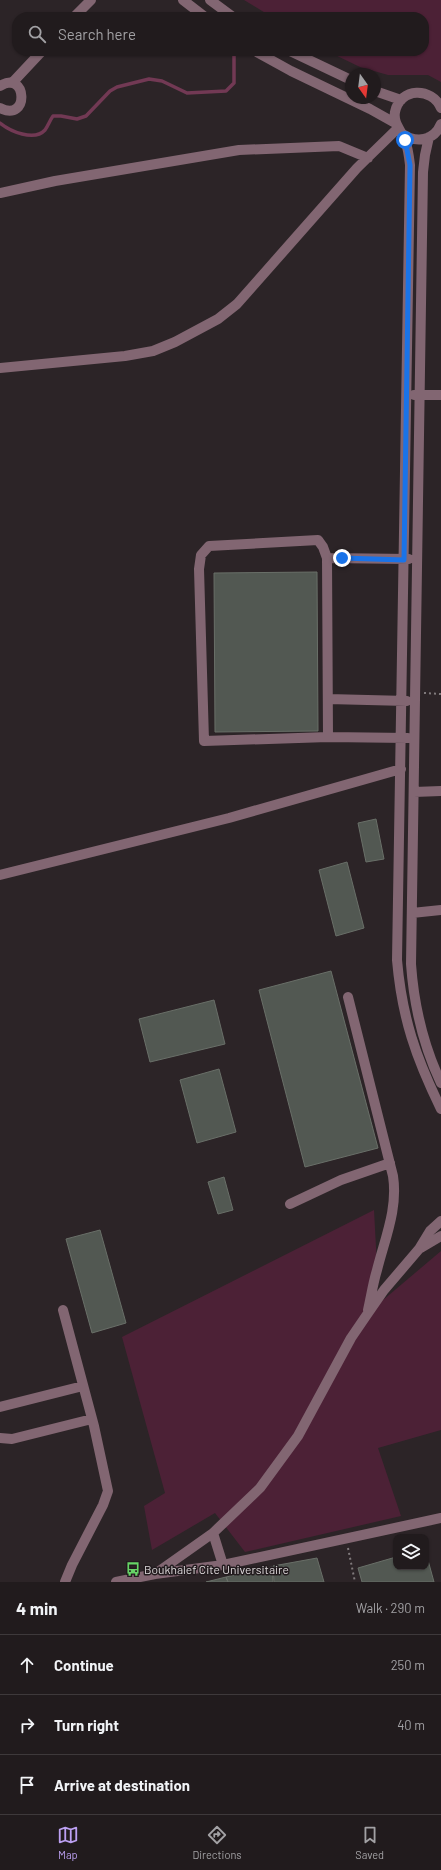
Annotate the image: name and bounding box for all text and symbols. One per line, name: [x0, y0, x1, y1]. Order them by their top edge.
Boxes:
search box: [12, 12, 429, 56]
icon: search: [26, 23, 48, 45]
text: Search here: [58, 25, 136, 43]
north arrow: [345, 68, 381, 104]
route start: [396, 131, 414, 149]
route end: [333, 549, 351, 567]
map controls: [393, 1534, 429, 1570]
button: layers: [393, 1534, 429, 1570]
bus stop icon: Boukhalef Cite Universitaire: [125, 1561, 141, 1577]
place label: Boukhalef Cite Universitaire: [144, 1562, 289, 1576]
text: 4 min: [16, 1598, 58, 1618]
text: Walk · 290 m: [356, 1600, 425, 1616]
icon: ahead: [16, 1654, 38, 1676]
text: Continue: [54, 1656, 114, 1674]
text: 250 m: [391, 1657, 425, 1673]
icon: right: [16, 1714, 38, 1736]
text: Turn right: [54, 1716, 119, 1734]
text: 40 m: [397, 1717, 425, 1733]
icon: arrive: [16, 1774, 38, 1796]
text: Arrive at destination: [54, 1776, 190, 1794]
tab: Map: [57, 1824, 79, 1861]
tab: Directions: [192, 1824, 242, 1861]
tab: Saved: [355, 1824, 384, 1861]

